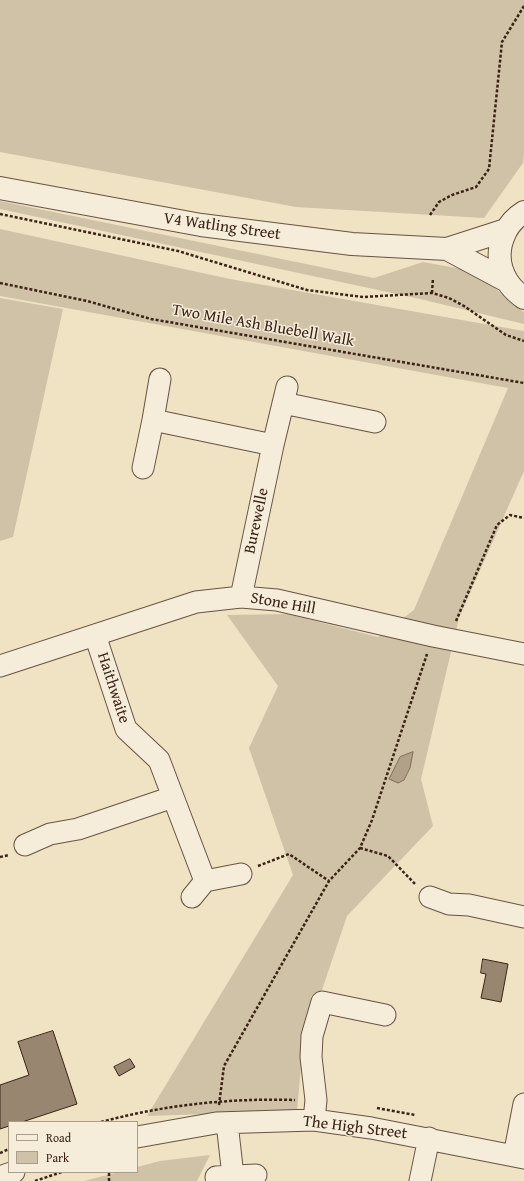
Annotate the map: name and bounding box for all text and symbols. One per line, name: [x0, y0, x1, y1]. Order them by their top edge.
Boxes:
street label: V4 Watling Street: [162, 209, 282, 245]
street label: Two Mile Ash Bluebell Walk: [170, 301, 356, 351]
street label: Burewelle: [241, 486, 273, 556]
street label: Stone Hill: [249, 589, 317, 619]
street label: Haithwaite: [92, 650, 134, 726]
street label: The High Street: [302, 1112, 408, 1144]
legend: [8, 1121, 138, 1173]
text: Road: [46, 1129, 71, 1146]
text: Park: [46, 1149, 69, 1166]

